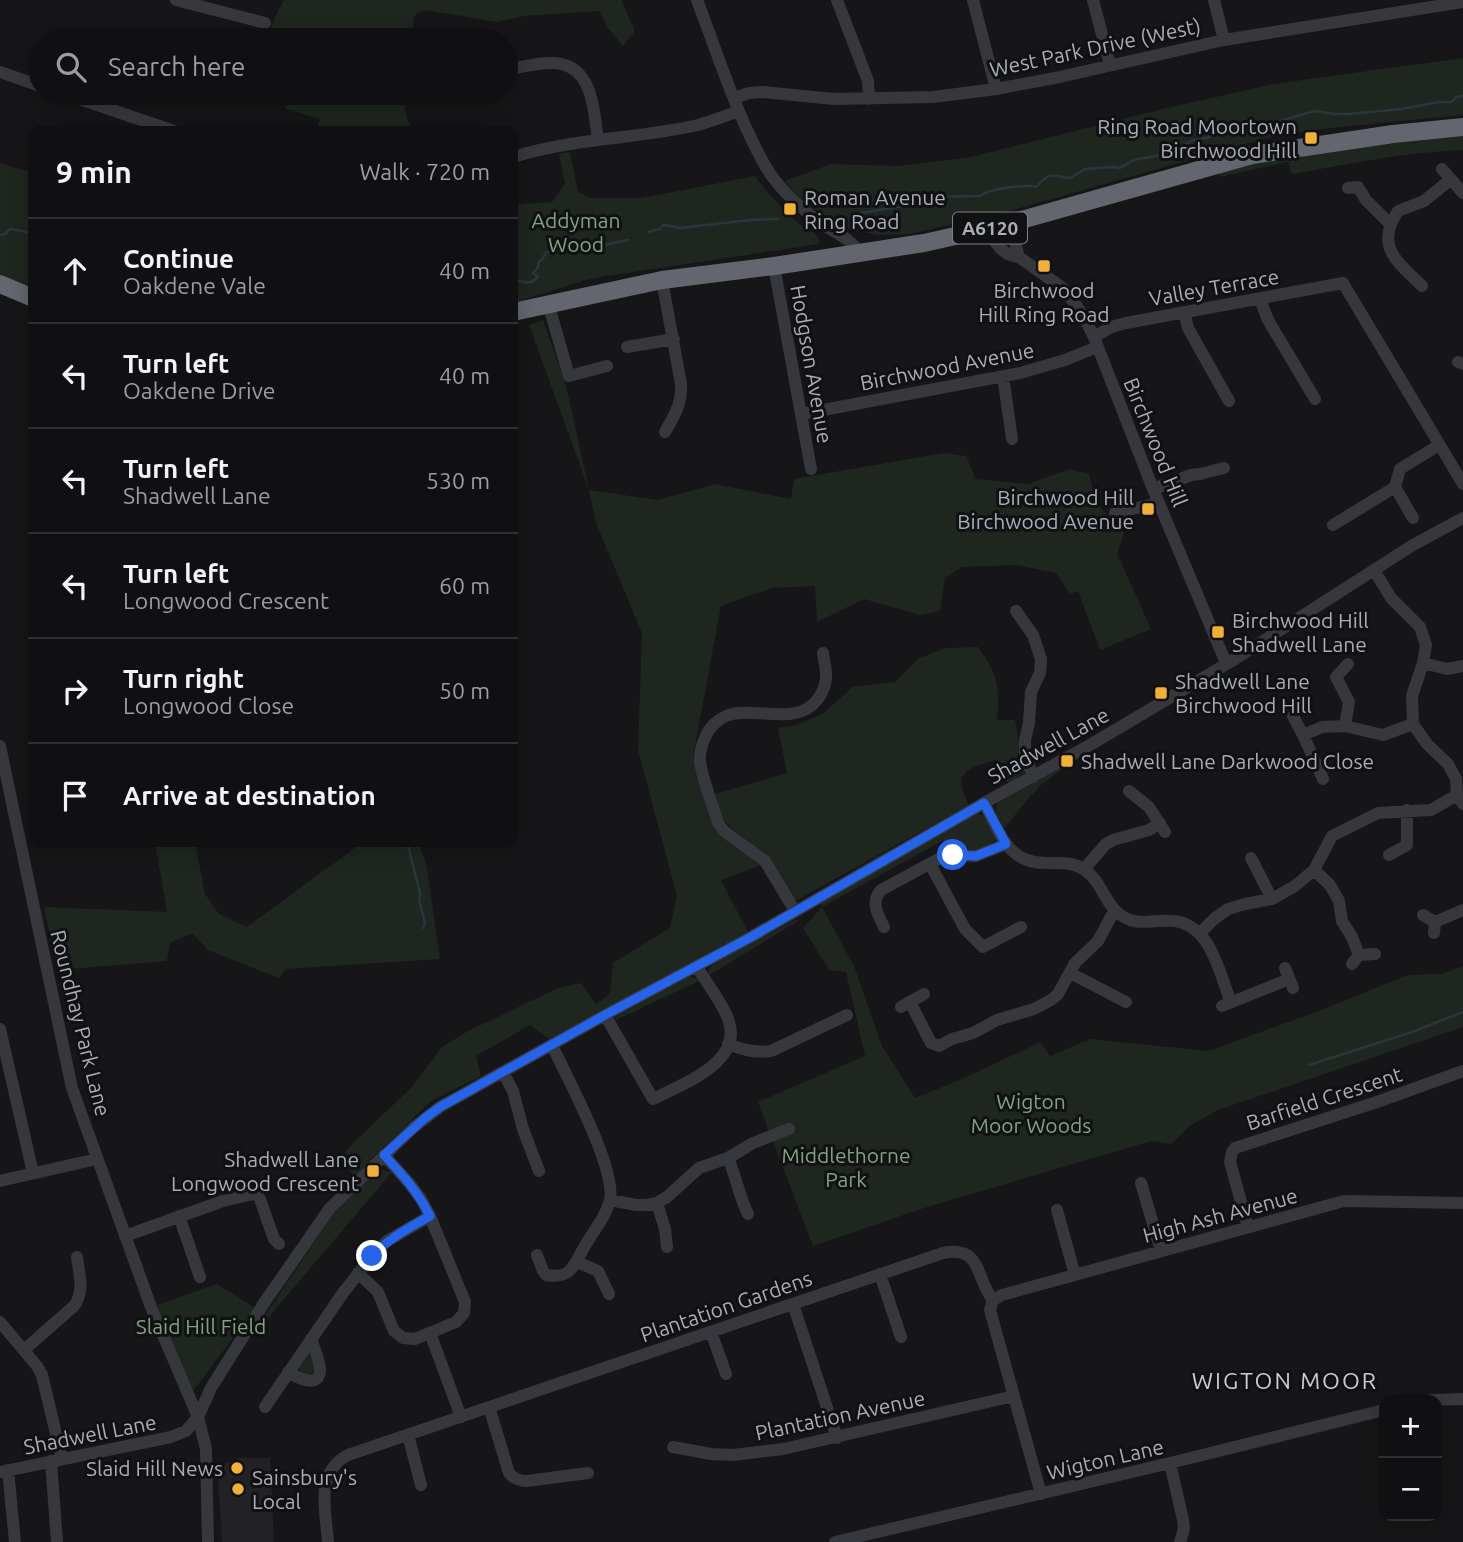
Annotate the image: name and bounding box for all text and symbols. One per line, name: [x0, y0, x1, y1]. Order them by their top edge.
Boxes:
street label: West Park Drive (West): [987, 13, 1203, 81]
search box: [28, 28, 518, 105]
icon: search: [52, 48, 90, 86]
text: Search here: [108, 52, 245, 81]
place label: Ring Road Moortown Birchwood Hill: [1097, 114, 1297, 162]
marker: Ring Road Moortown Birchwood Hill: [1303, 130, 1319, 146]
text: 9 min: [56, 155, 132, 189]
text: Walk · 720 m: [359, 159, 490, 184]
place label: Roman Avenue Ring Road: [804, 185, 946, 233]
marker: Roman Avenue Ring Road: [782, 201, 798, 217]
park label: Addyman Wood: [531, 208, 621, 256]
road number: A6120: [953, 212, 1027, 244]
text: Continue: [123, 244, 234, 273]
icon: ahead: [56, 252, 94, 290]
text: 40 m: [439, 258, 490, 283]
marker: Birchwood Hill Ring Road: [1036, 258, 1052, 274]
street label: Valley Terrace: [1147, 264, 1281, 310]
text: Oakdene Vale: [123, 273, 266, 298]
place label: Birchwood Hill Ring Road: [978, 278, 1110, 326]
street label: Hodgson Avenue: [786, 283, 838, 445]
street label: Birchwood Avenue: [858, 337, 1036, 395]
text: Turn left: [123, 349, 229, 378]
icon: left: [56, 357, 94, 395]
text: 40 m: [439, 363, 490, 388]
street label: Birchwood Hill: [1119, 374, 1193, 510]
text: Oakdene Drive: [123, 378, 276, 403]
text: Turn left: [123, 454, 229, 483]
icon: left: [56, 462, 94, 500]
text: 530 m: [426, 468, 490, 493]
text: Shadwell Lane: [123, 483, 271, 508]
place label: Birchwood Hill Birchwood Avenue: [957, 485, 1134, 533]
marker: Birchwood Hill Birchwood Avenue: [1140, 501, 1156, 517]
text: Turn left: [123, 559, 229, 588]
icon: left: [56, 567, 94, 605]
text: 60 m: [439, 573, 490, 598]
text: Longwood Crescent: [123, 588, 329, 613]
place label: Birchwood Hill Shadwell Lane: [1232, 608, 1369, 656]
marker: Birchwood Hill Shadwell Lane: [1210, 624, 1226, 640]
text: Turn right: [123, 664, 244, 693]
place label: Shadwell Lane Birchwood Hill: [1175, 669, 1312, 717]
icon: right: [56, 672, 94, 710]
text: 50 m: [439, 678, 490, 703]
marker: Shadwell Lane Birchwood Hill: [1153, 685, 1169, 701]
text: Longwood Close: [123, 693, 294, 718]
street label: Shadwell Lane: [983, 702, 1113, 788]
place label: Shadwell Lane Darkwood Close: [1081, 749, 1374, 773]
marker: Shadwell Lane Darkwood Close: [1059, 753, 1075, 769]
icon: arrive: [56, 777, 94, 815]
text: Arrive at destination: [123, 781, 376, 810]
route start: [937, 839, 968, 870]
street label: Roundhay Park Lane: [46, 927, 116, 1119]
street label: Barfield Crescent: [1243, 1061, 1405, 1135]
park label: Wigton Moor Woods: [971, 1089, 1091, 1137]
park label: Middlethorne Park: [781, 1143, 911, 1191]
place label: Shadwell Lane Longwood Crescent: [171, 1147, 359, 1195]
marker: Shadwell Lane Longwood Crescent: [365, 1163, 381, 1179]
street label: High Ash Avenue: [1140, 1183, 1300, 1247]
route end: [356, 1240, 387, 1271]
street label: Plantation Gardens: [637, 1265, 815, 1347]
park label: Slaid Hill Field: [136, 1314, 266, 1338]
district label: WIGTON MOOR: [1192, 1368, 1378, 1393]
street label: Plantation Avenue: [753, 1385, 927, 1445]
map controls: [1379, 1395, 1442, 1521]
button: +: [1379, 1395, 1442, 1458]
street label: Shadwell Lane: [22, 1409, 158, 1459]
street label: Wigton Lane: [1044, 1434, 1166, 1484]
place label: Slaid Hill News: [86, 1456, 223, 1480]
button: −: [1379, 1458, 1442, 1521]
marker: Slaid Hill News: [229, 1460, 245, 1476]
place label: Sainsbury's Local: [252, 1465, 357, 1513]
marker: Sainsbury's Local: [230, 1481, 246, 1497]

